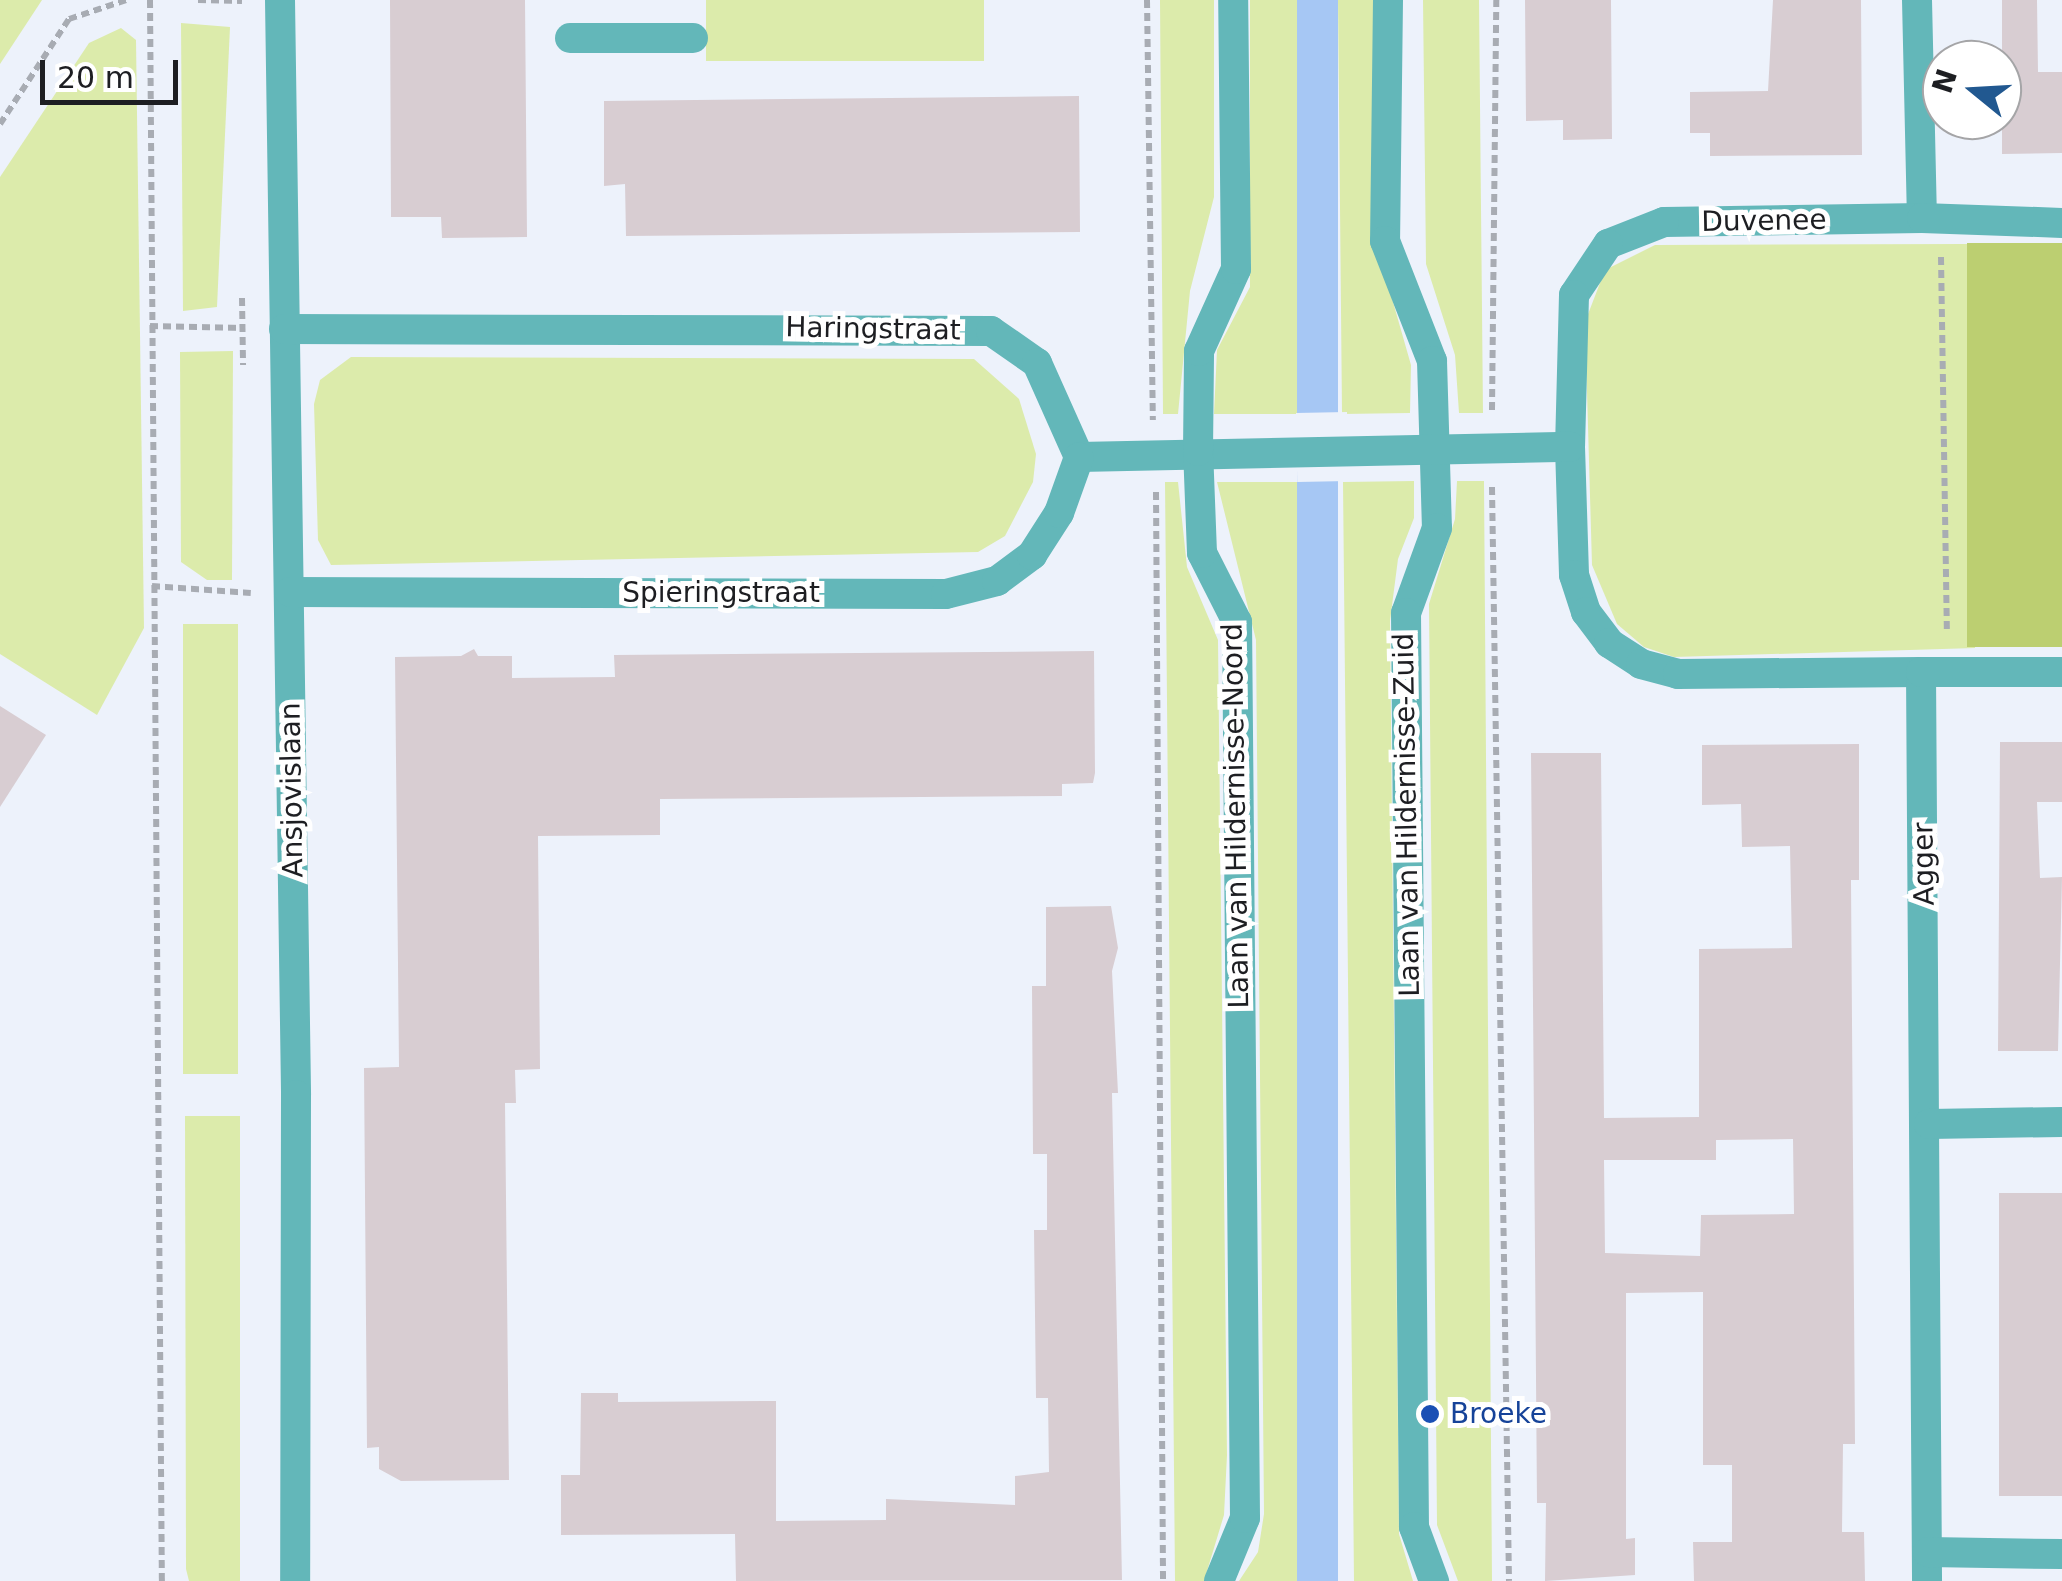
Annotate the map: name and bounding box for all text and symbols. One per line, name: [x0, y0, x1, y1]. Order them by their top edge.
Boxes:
scale bar: [45, 40, 182, 102]
north arrow: [1922, 40, 2022, 140]
text: 20 m: [57, 60, 134, 95]
text: N: [1926, 65, 1964, 97]
street label: Duvenee: [1701, 203, 1827, 239]
street label: Haringstraat: [785, 311, 961, 347]
street label: Spieringstraat: [622, 576, 820, 610]
street label: Laan van Hildernisse-Noord: [1216, 623, 1256, 1009]
street label: Laan van Hildernisse-Zuid: [1387, 633, 1427, 997]
street label: Ansjovislaan: [274, 702, 310, 878]
street label: Agger: [1906, 822, 1942, 906]
place label: Broeke: [1450, 1397, 1547, 1431]
marker: Broeke: [1419, 1403, 1441, 1425]

